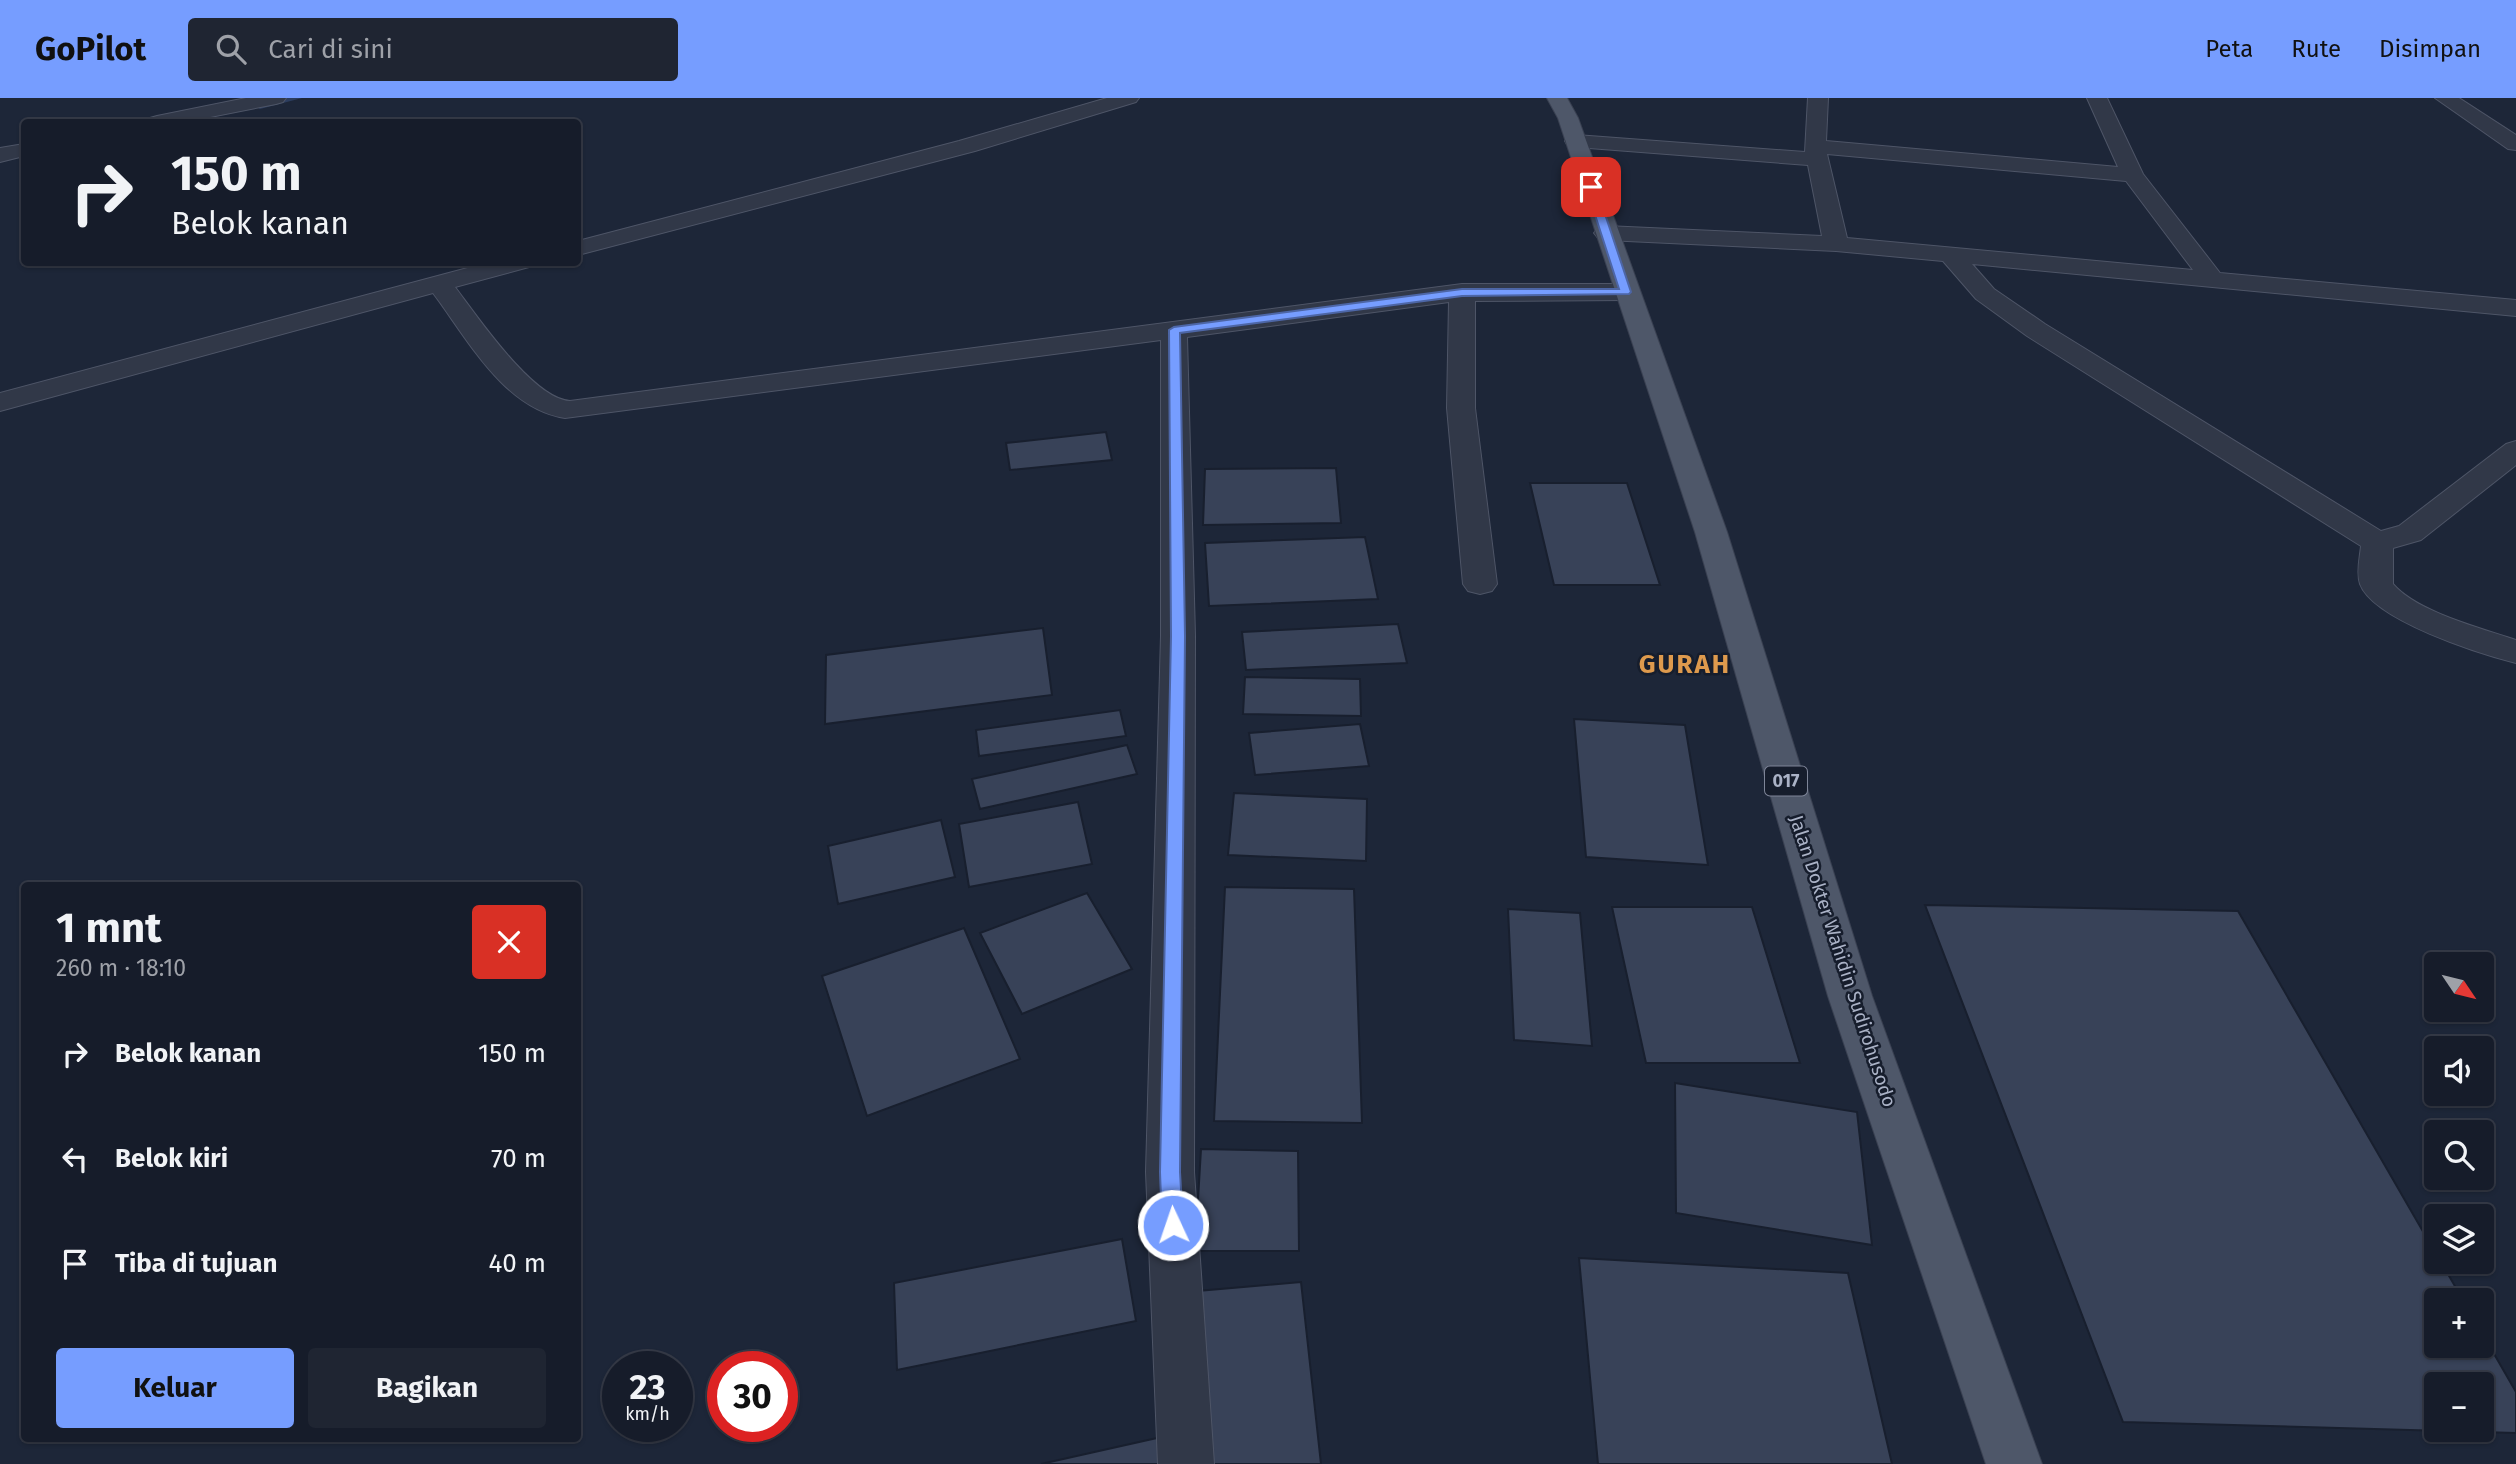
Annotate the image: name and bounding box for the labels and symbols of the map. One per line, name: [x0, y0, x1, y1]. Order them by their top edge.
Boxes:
pin: [1561, 157, 1621, 217]
district label: GURAH: [1639, 649, 1731, 680]
road number: 017: [1765, 766, 1807, 796]
street label: Jalan Dokter Wahidin Sudirohusodo: [1785, 812, 1901, 1110]
north arrow: [2424, 952, 2494, 1022]
position arrow: [1136, 1188, 1210, 1262]
speed limit sign: 30: [707, 1351, 798, 1442]

